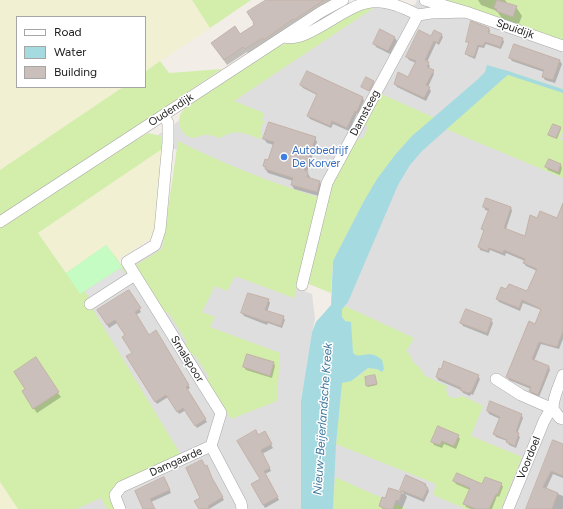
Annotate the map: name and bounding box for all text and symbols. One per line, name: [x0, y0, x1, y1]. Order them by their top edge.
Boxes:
legend: [16, 16, 146, 88]
street label: Spuidijk: [494, 16, 536, 42]
text: Road: [54, 25, 82, 39]
text: Water: [54, 45, 86, 59]
text: Building: [54, 65, 97, 79]
street label: Damsteeg: [347, 88, 383, 138]
street label: Oudendijk: [146, 91, 196, 129]
place label: Autobedrijf De Korver: [292, 144, 348, 170]
marker: Autobedrijf De Korver: [279, 152, 289, 162]
street label: Smalspoor: [168, 333, 206, 385]
water label: Nieuw-Beijerlandsche Kreek: [311, 343, 335, 495]
street label: Voordoel: [514, 435, 544, 481]
street label: Damgaarde: [148, 445, 204, 479]

